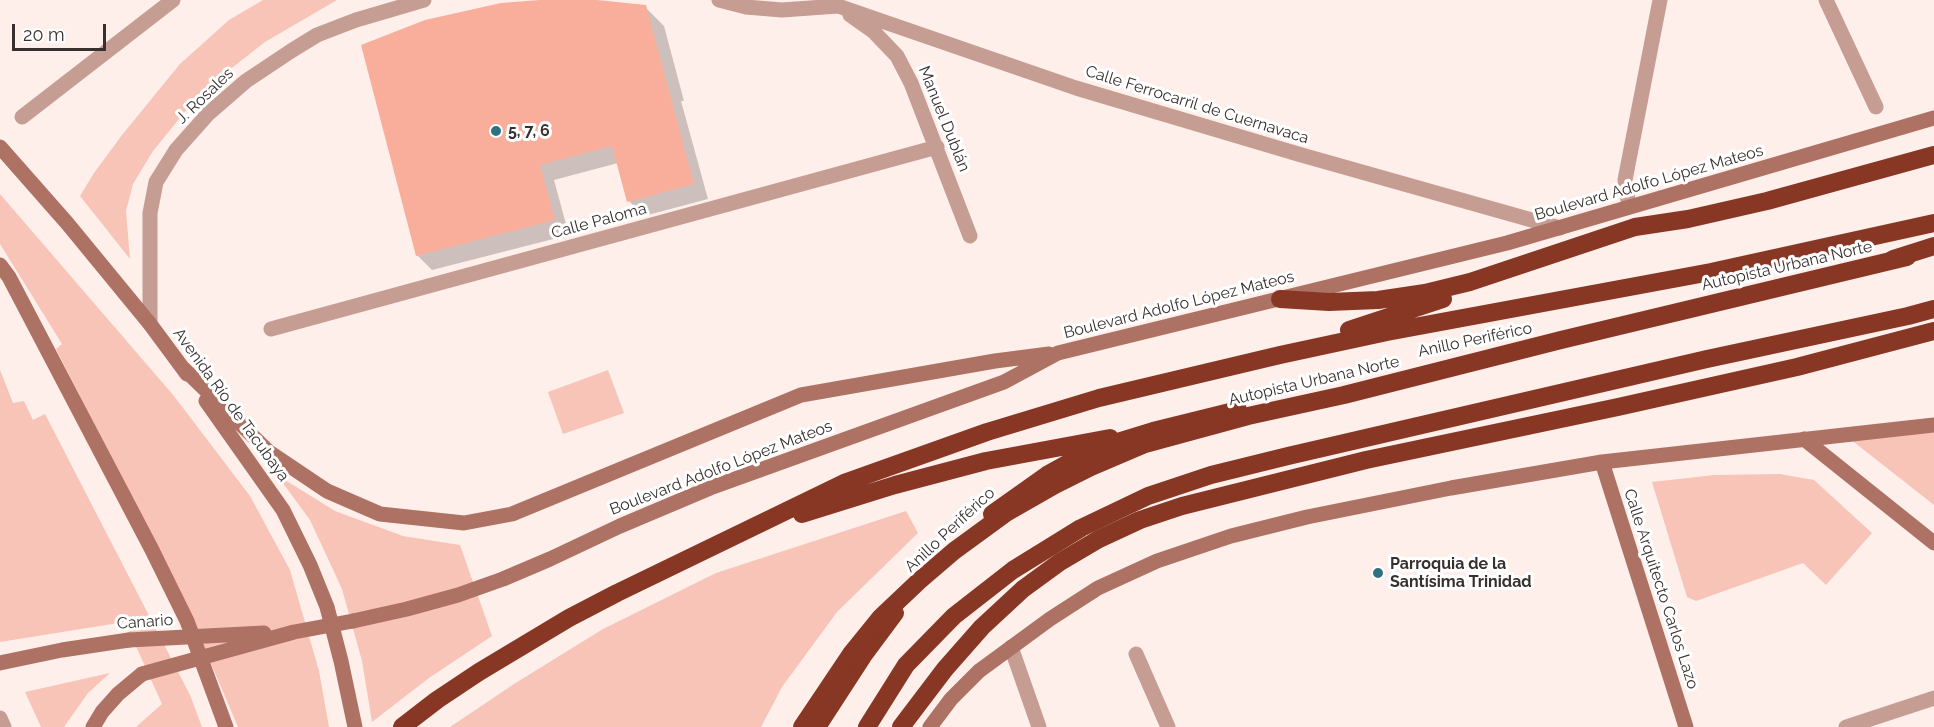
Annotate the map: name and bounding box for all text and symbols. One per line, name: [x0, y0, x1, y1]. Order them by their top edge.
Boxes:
scale bar: [15, 12, 110, 50]
text: 20 m: [23, 24, 65, 45]
street label: Calle Ferrocarril de Cuernavaca: [1083, 62, 1311, 148]
street label: Manuel Dublán: [914, 63, 974, 175]
street label: J. Rosales: [172, 64, 238, 128]
place label: 5, 7, 6: [508, 121, 550, 141]
marker: 5, 7, 6: [489, 124, 503, 138]
street label: Boulevard Adolfo López Mateos: [1532, 141, 1766, 225]
street label: Calle Paloma: [549, 199, 649, 243]
street label: Autopista Urbana Norte: [1700, 237, 1874, 295]
street label: Boulevard Adolfo López Mateos: [1062, 267, 1296, 343]
street label: Anillo Periférico: [1416, 319, 1534, 361]
street label: Avenida Río de Tacubaya: [169, 325, 293, 485]
street label: Autopista Urbana Norte: [1227, 352, 1401, 410]
street label: Boulevard Adolfo López Mateos: [607, 417, 835, 519]
street label: Anillo Periférico: [901, 483, 999, 577]
street label: Calle Arquitecto Carlos Lazo: [1620, 486, 1702, 692]
place label: Parroquia de la Santísima Trinidad: [1390, 554, 1532, 592]
marker: Parroquia de la Santísima Trinidad: [1371, 566, 1385, 580]
street label: Canario: [116, 610, 174, 634]

